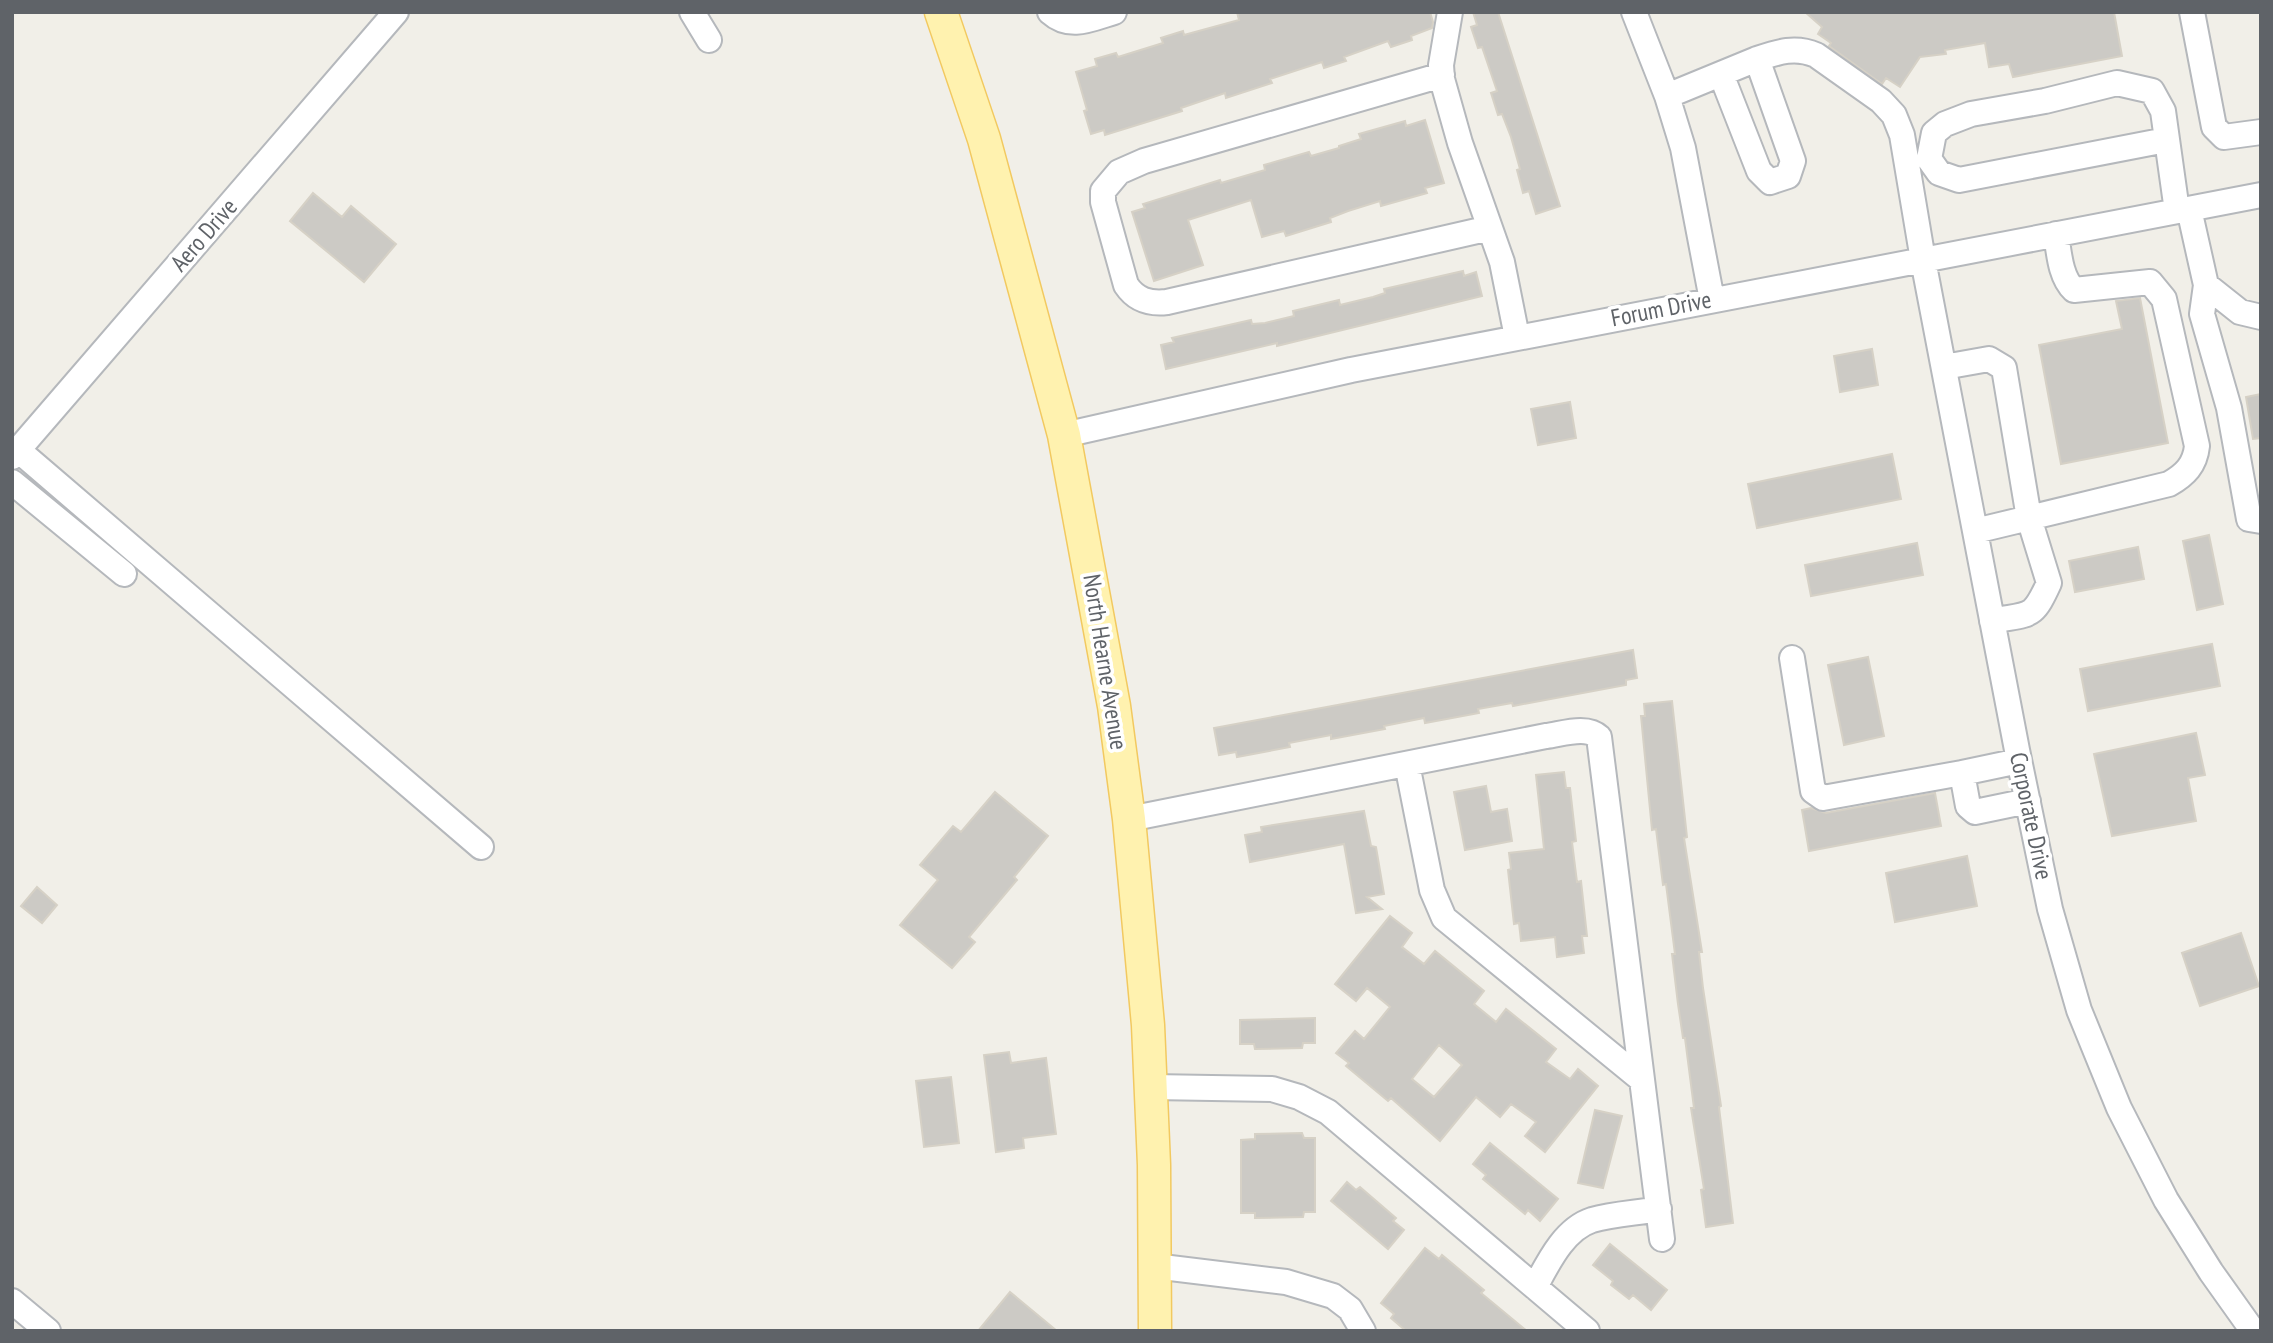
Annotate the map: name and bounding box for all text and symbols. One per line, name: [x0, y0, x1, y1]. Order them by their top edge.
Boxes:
street label: Aero Drive: [164, 192, 244, 278]
street label: Forum Drive: [1608, 284, 1714, 333]
street label: North Hearne Avenue: [1076, 572, 1135, 752]
street label: Corporate Drive: [2003, 749, 2060, 882]

